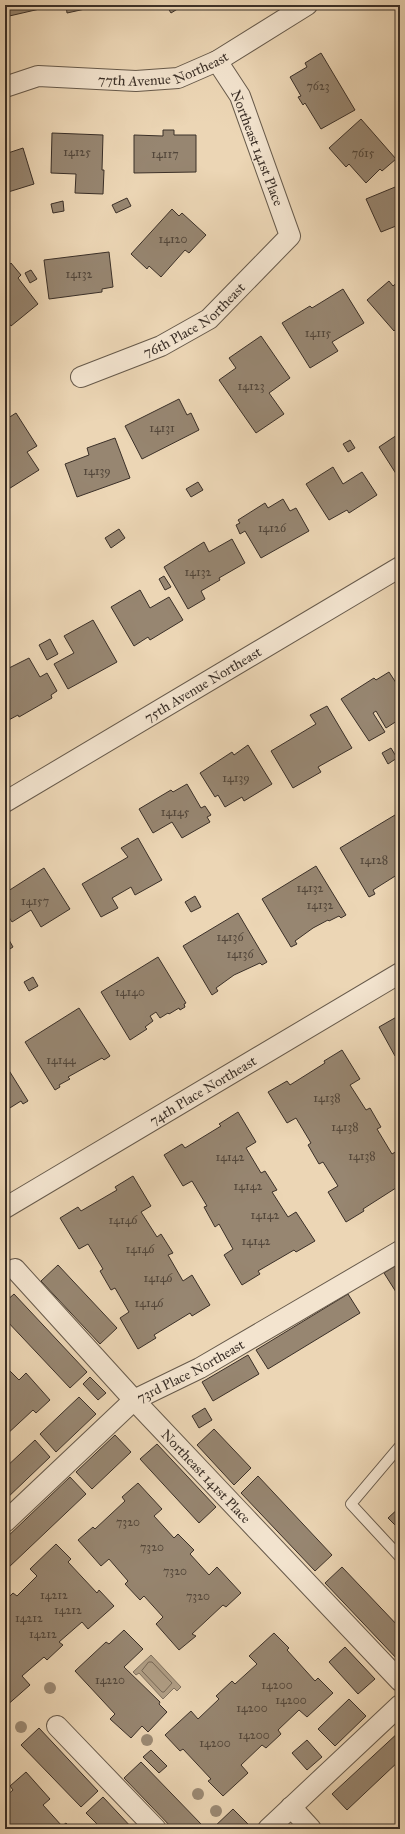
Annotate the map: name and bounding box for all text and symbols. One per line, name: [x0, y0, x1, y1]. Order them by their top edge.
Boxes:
street label: 77th Avenue Northeast: [98, 48, 231, 90]
house number: 7623: [306, 79, 330, 93]
street label: Northeast 141st Place: [227, 88, 287, 209]
house number: 14125: [63, 145, 91, 159]
house number: 7615: [352, 146, 375, 160]
house number: 14117: [151, 147, 179, 161]
house number: 14120: [158, 232, 188, 246]
house number: 14132: [66, 267, 93, 281]
street label: 76th Place Northeast: [141, 279, 249, 361]
house number: 14115: [305, 326, 332, 340]
house number: 14123: [238, 379, 265, 393]
house number: 14131: [149, 421, 175, 435]
house number: 14139: [83, 464, 111, 478]
house number: 14126: [258, 521, 287, 535]
house number: 14132: [185, 565, 212, 579]
street label: 75th Avenue Northeast: [141, 643, 264, 726]
house number: 14139: [222, 771, 250, 785]
house number: 14145: [161, 805, 190, 819]
house number: 14128: [360, 853, 388, 867]
house number: 14132: [297, 881, 324, 895]
house number: 14157: [21, 894, 49, 908]
house number: 14132: [307, 898, 334, 912]
house number: 14136: [216, 930, 244, 944]
house number: 14136: [226, 947, 254, 961]
house number: 14140: [115, 985, 145, 999]
street label: 74th Place Northeast: [146, 1052, 259, 1129]
house number: 14144: [46, 1053, 76, 1067]
house number: 14138: [313, 1091, 341, 1105]
house number: 14138: [331, 1120, 359, 1134]
house number: 14138: [348, 1149, 376, 1163]
house number: 14142: [216, 1150, 244, 1164]
house number: 14142: [234, 1179, 262, 1193]
house number: 14142: [251, 1208, 279, 1222]
house number: 14146: [108, 1213, 138, 1227]
house number: 14142: [242, 1234, 270, 1248]
house number: 14146: [125, 1242, 155, 1256]
house number: 14146: [143, 1271, 173, 1285]
house number: 14146: [134, 1296, 164, 1310]
street label: 73rd Place Northeast: [134, 1335, 247, 1406]
street label: Northeast 141st Place: [158, 1426, 255, 1527]
house number: 7320: [116, 1515, 140, 1529]
house number: 7320: [140, 1540, 164, 1554]
house number: 7320: [163, 1564, 187, 1578]
house number: 14212: [40, 1588, 68, 1602]
house number: 7320: [186, 1589, 210, 1603]
house number: 14212: [54, 1603, 82, 1617]
house number: 14212: [15, 1611, 43, 1625]
house number: 14212: [29, 1627, 57, 1641]
house number: 14220: [95, 1673, 125, 1687]
house number: 14200: [261, 1678, 293, 1692]
house number: 14200: [275, 1693, 307, 1707]
house number: 14200: [236, 1701, 268, 1715]
house number: 14200: [238, 1728, 270, 1742]
house number: 14200: [199, 1736, 231, 1750]

